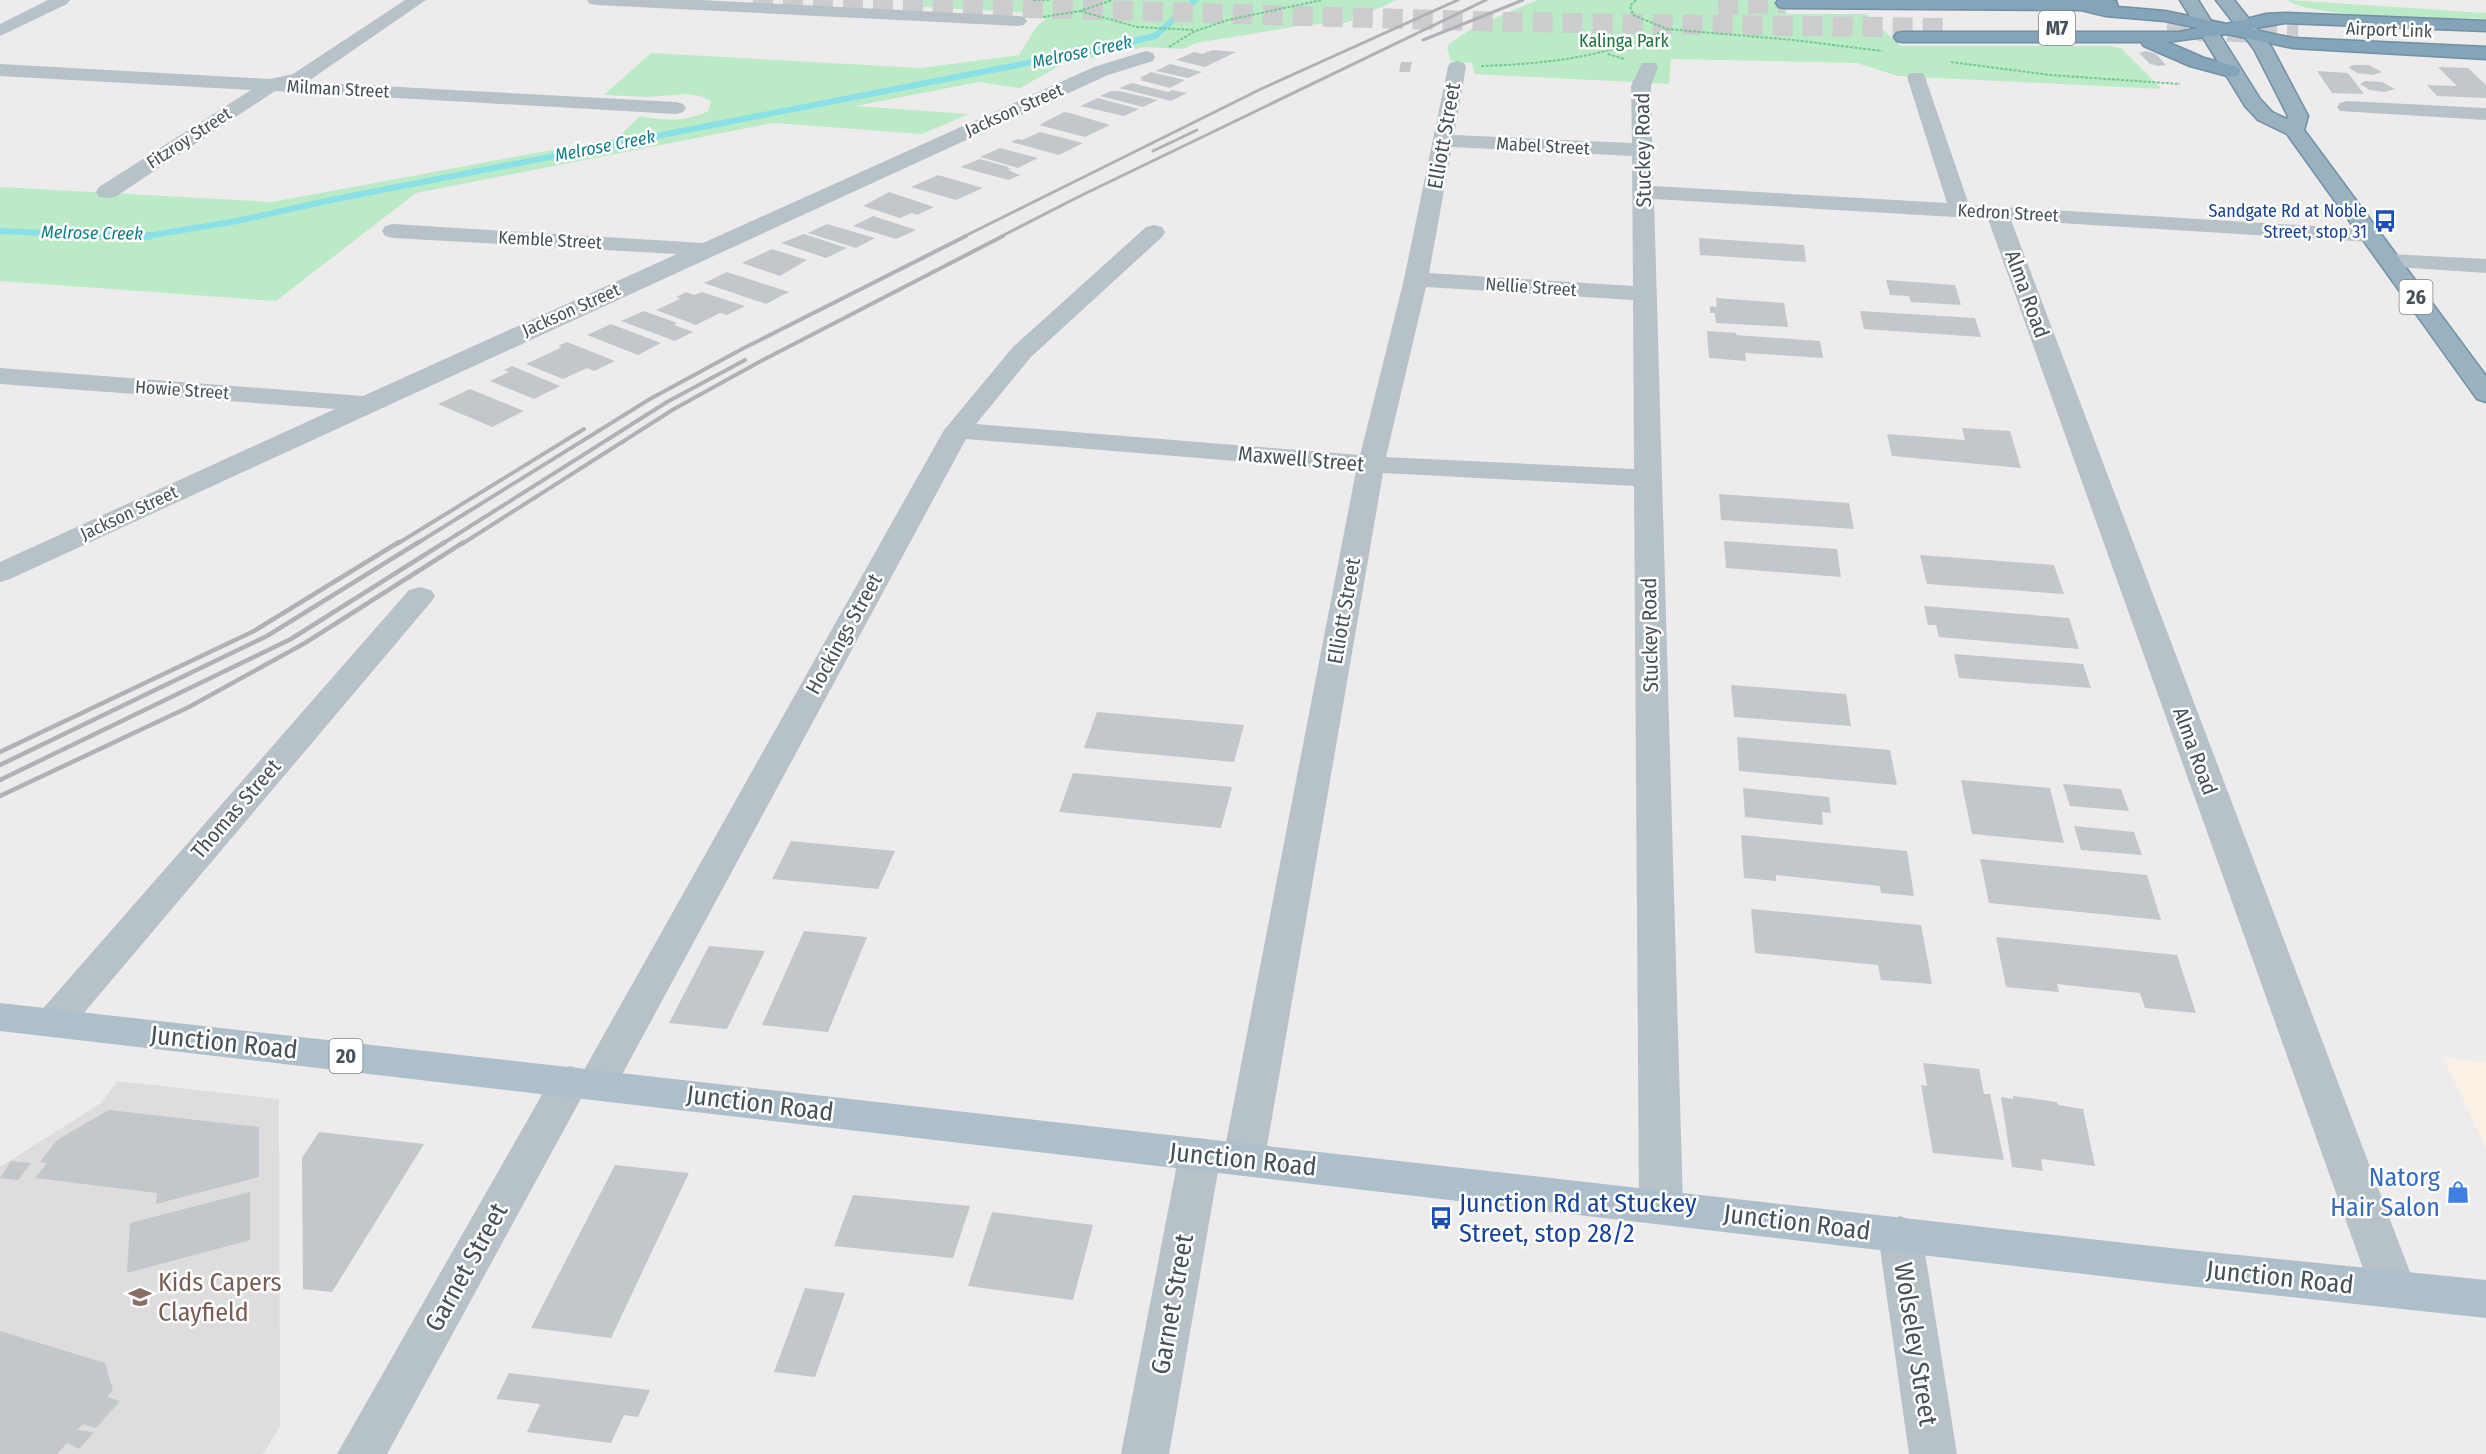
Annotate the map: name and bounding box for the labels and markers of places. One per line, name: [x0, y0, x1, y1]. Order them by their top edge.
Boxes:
place label: Sandgate Rd at Noble Street, stop 31: [2209, 200, 2367, 243]
bus stop icon: Sandgate Rd at Noble Street, stop 31: [2372, 208, 2398, 234]
place label: Natorg Hair Salon: [2330, 1162, 2441, 1223]
shop icon: Natorg Hair Salon: [2445, 1179, 2471, 1205]
place label: Junction Rd at Stuckey Street, stop 28/2: [1459, 1188, 1697, 1249]
bus stop icon: Junction Rd at Stuckey Street, stop 28/2: [1428, 1205, 1454, 1231]
place label: Kids Capers Clayfield: [158, 1267, 282, 1328]
school or university icon: Kids Capers Clayfield: [127, 1284, 153, 1310]

